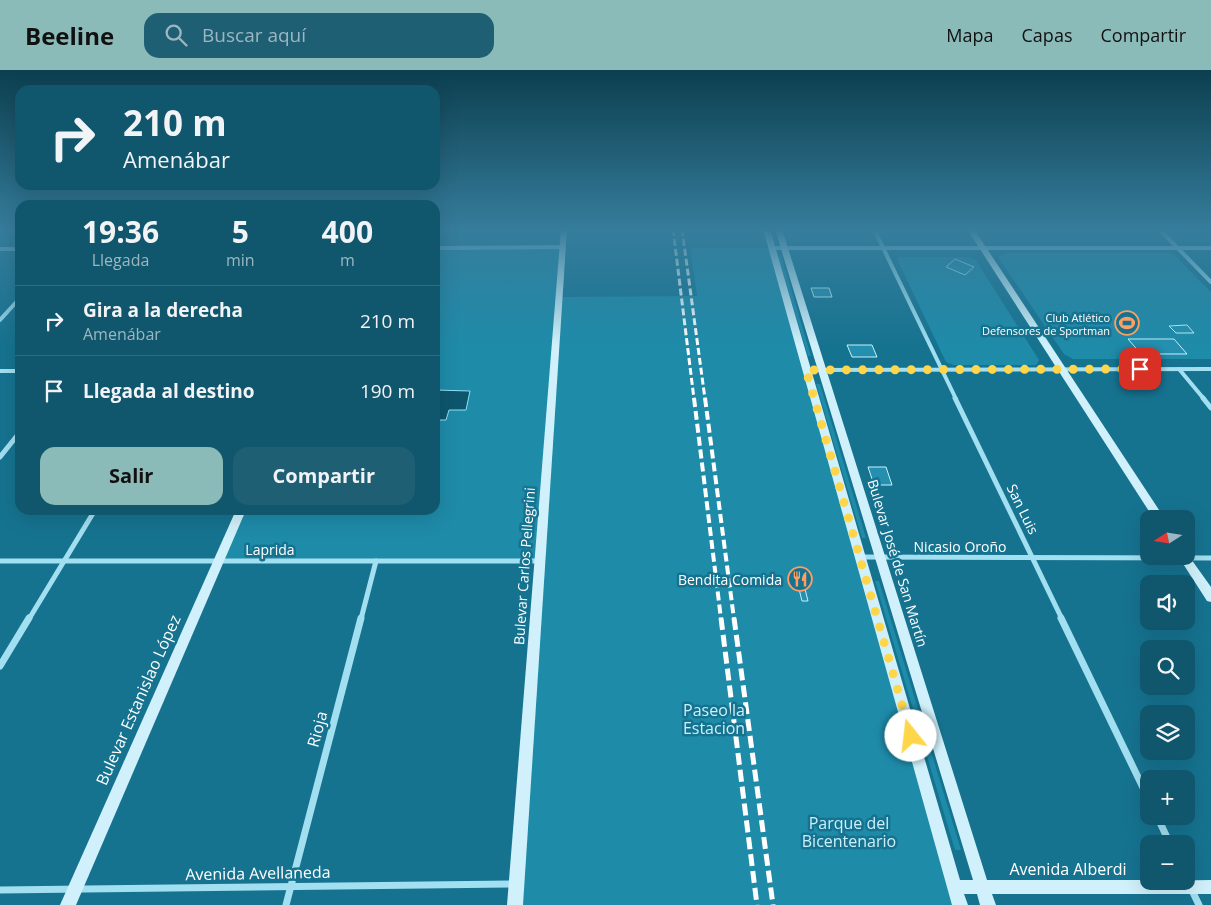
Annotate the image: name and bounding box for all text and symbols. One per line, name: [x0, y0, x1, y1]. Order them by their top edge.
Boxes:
search box: [144, 13, 494, 58]
text: Beeline: [25, 19, 114, 52]
icon: search: [162, 21, 190, 49]
text: Buscar aquí: [202, 22, 306, 48]
text: Mapa: [946, 23, 994, 47]
text: Capas: [1022, 23, 1072, 47]
text: Compartir: [1100, 23, 1186, 47]
text: 210 m: [123, 99, 227, 146]
icon: right: [40, 105, 105, 170]
text: Amenábar: [123, 144, 230, 174]
text: 19:36: [82, 211, 159, 252]
text: 5: [232, 211, 249, 252]
text: 400: [322, 211, 373, 252]
text: Llegada: [92, 249, 149, 271]
text: min: [226, 249, 255, 271]
text: m: [340, 249, 355, 271]
text: Gira a la derecha: [83, 297, 243, 323]
icon: right: [40, 307, 68, 335]
text: 210 m: [360, 308, 415, 334]
place label: Club Atlético Defensores de Sportman: [982, 310, 1110, 338]
sports icon: Club Atlético Defensores de Sportman: [1114, 310, 1140, 336]
text: Amenábar: [83, 323, 161, 345]
pin: [1119, 348, 1161, 390]
icon: arrive: [1126, 355, 1154, 383]
icon: arrive: [40, 377, 68, 405]
text: Llegada al destino: [83, 378, 255, 404]
text: 190 m: [360, 378, 415, 404]
button: Salir: [40, 447, 223, 505]
button: Compartir: [233, 447, 415, 505]
street label: Bulevar José de San Martín: [863, 477, 933, 649]
street label: San Luis: [1003, 481, 1043, 538]
street label: Bulevar Carlos Pellegrini: [509, 487, 539, 645]
north arrow: [1140, 510, 1195, 565]
map controls: [1140, 510, 1195, 890]
street label: Nicasio Oroño: [914, 537, 1006, 556]
street label: Laprida: [245, 540, 295, 559]
restaurant icon: Bendita Comida: [787, 566, 813, 592]
place label: Bendita Comida: [678, 570, 782, 589]
button: sound: [1140, 575, 1195, 630]
street label: Bulevar Estanislao López: [90, 611, 186, 789]
button: search: [1140, 640, 1195, 695]
park label: Paseo la Estacion: [683, 699, 745, 739]
button: layers: [1140, 705, 1195, 760]
street label: Rioja: [302, 709, 332, 749]
position arrow: [884, 709, 936, 761]
button: +: [1140, 770, 1195, 825]
park label: Parque del Bicentenario: [802, 812, 896, 852]
button: −: [1140, 835, 1195, 890]
street label: Avenida Alberdi: [1009, 858, 1127, 880]
street label: Avenida Avellaneda: [185, 861, 331, 885]

